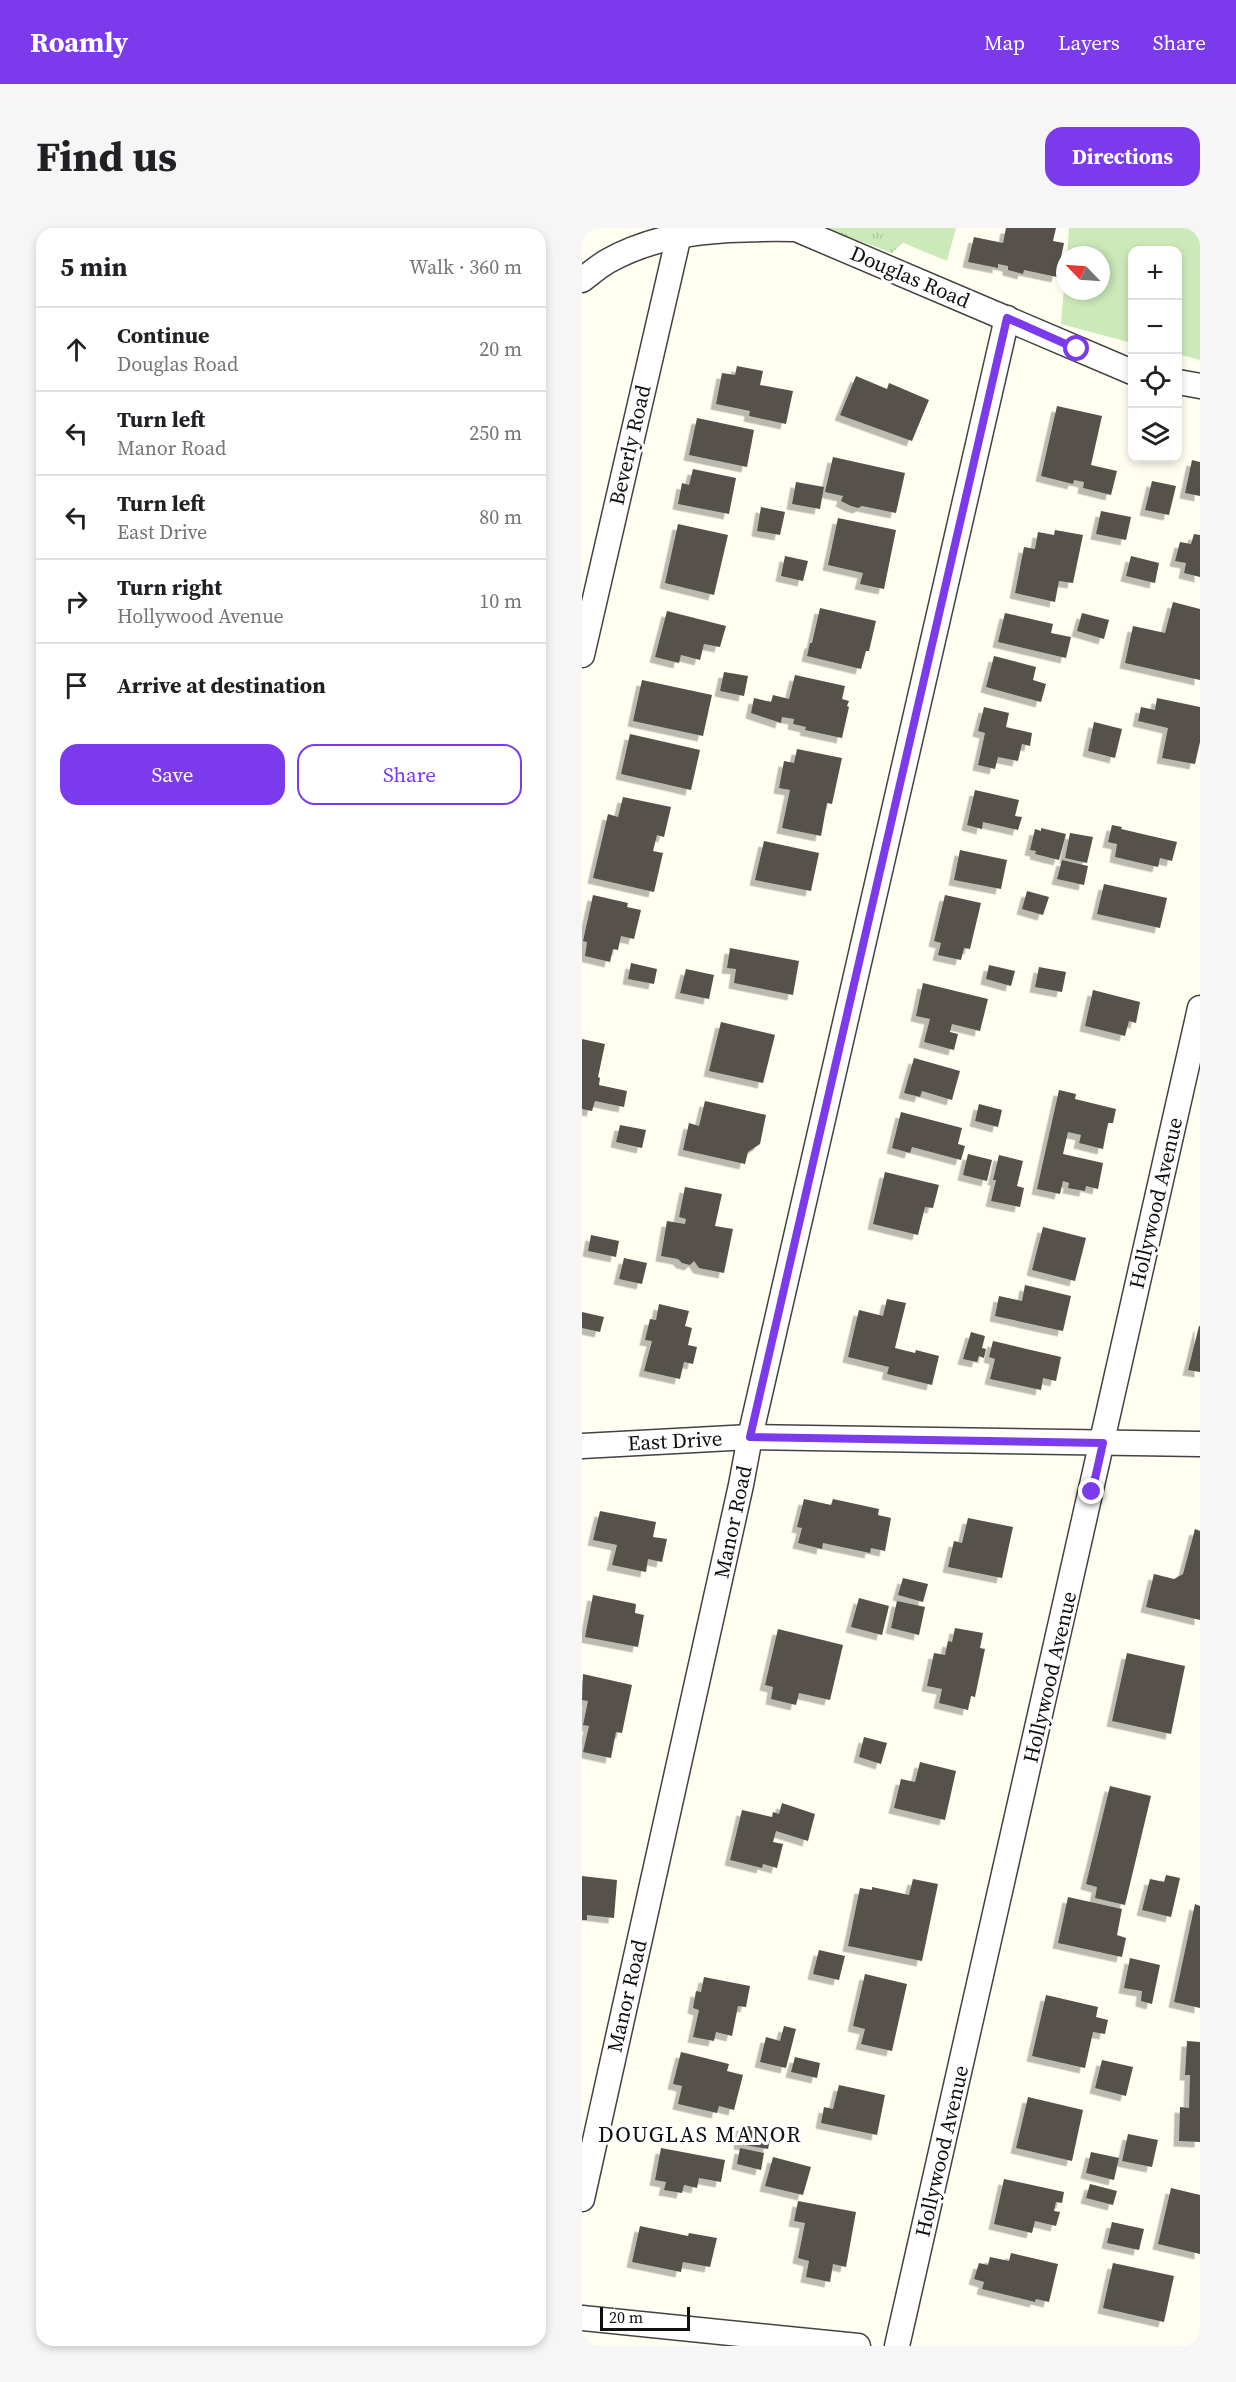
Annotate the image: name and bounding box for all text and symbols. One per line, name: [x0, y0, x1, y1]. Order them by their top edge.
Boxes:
text: Roamly: [30, 23, 128, 61]
text: Map: [984, 28, 1025, 57]
text: Layers: [1058, 28, 1120, 57]
text: Share: [1153, 28, 1206, 57]
text: Find us: [36, 127, 177, 185]
button: Directions: [1045, 127, 1200, 186]
street label: Douglas Road: [846, 238, 975, 315]
north arrow: [1056, 246, 1110, 300]
map controls: [1128, 246, 1182, 462]
button: +: [1128, 246, 1182, 300]
text: 5 min: [60, 249, 127, 285]
text: Walk · 360 m: [409, 253, 522, 281]
button: −: [1128, 300, 1182, 354]
text: Continue: [117, 320, 210, 350]
icon: ahead: [60, 333, 93, 366]
text: 20 m: [479, 335, 522, 363]
route start: [1063, 335, 1089, 361]
text: Douglas Road: [117, 350, 238, 378]
button: locate: [1128, 354, 1182, 408]
street label: Beverly Road: [602, 382, 657, 508]
text: Turn left: [117, 404, 205, 434]
button: layers: [1128, 408, 1182, 462]
icon: left: [60, 417, 93, 450]
text: 250 m: [469, 419, 522, 447]
text: Manor Road: [117, 434, 226, 462]
text: Turn left: [117, 488, 205, 518]
icon: left: [60, 501, 93, 534]
text: 80 m: [479, 503, 522, 531]
text: East Drive: [117, 518, 207, 546]
text: Turn right: [117, 572, 222, 602]
icon: right: [60, 585, 93, 618]
text: 10 m: [479, 587, 522, 615]
text: Hollywood Avenue: [117, 602, 284, 630]
icon: arrive: [60, 669, 93, 702]
text: Arrive at destination: [117, 670, 326, 700]
button: Save: [60, 744, 285, 805]
button: Share: [297, 744, 522, 805]
street label: Hollywood Avenue: [1122, 1114, 1189, 1291]
street label: East Drive: [627, 1424, 723, 1457]
street label: Manor Road: [706, 1463, 759, 1581]
route end: [1078, 1478, 1104, 1504]
street label: Hollywood Avenue: [1016, 1588, 1083, 1765]
street label: Manor Road: [599, 1937, 654, 2055]
street label: Hollywood Avenue: [908, 2062, 975, 2239]
district label: DOUGLAS MANOR: [598, 2119, 802, 2149]
scale bar: [600, 2304, 690, 2332]
text: 20 m: [609, 2306, 643, 2328]

